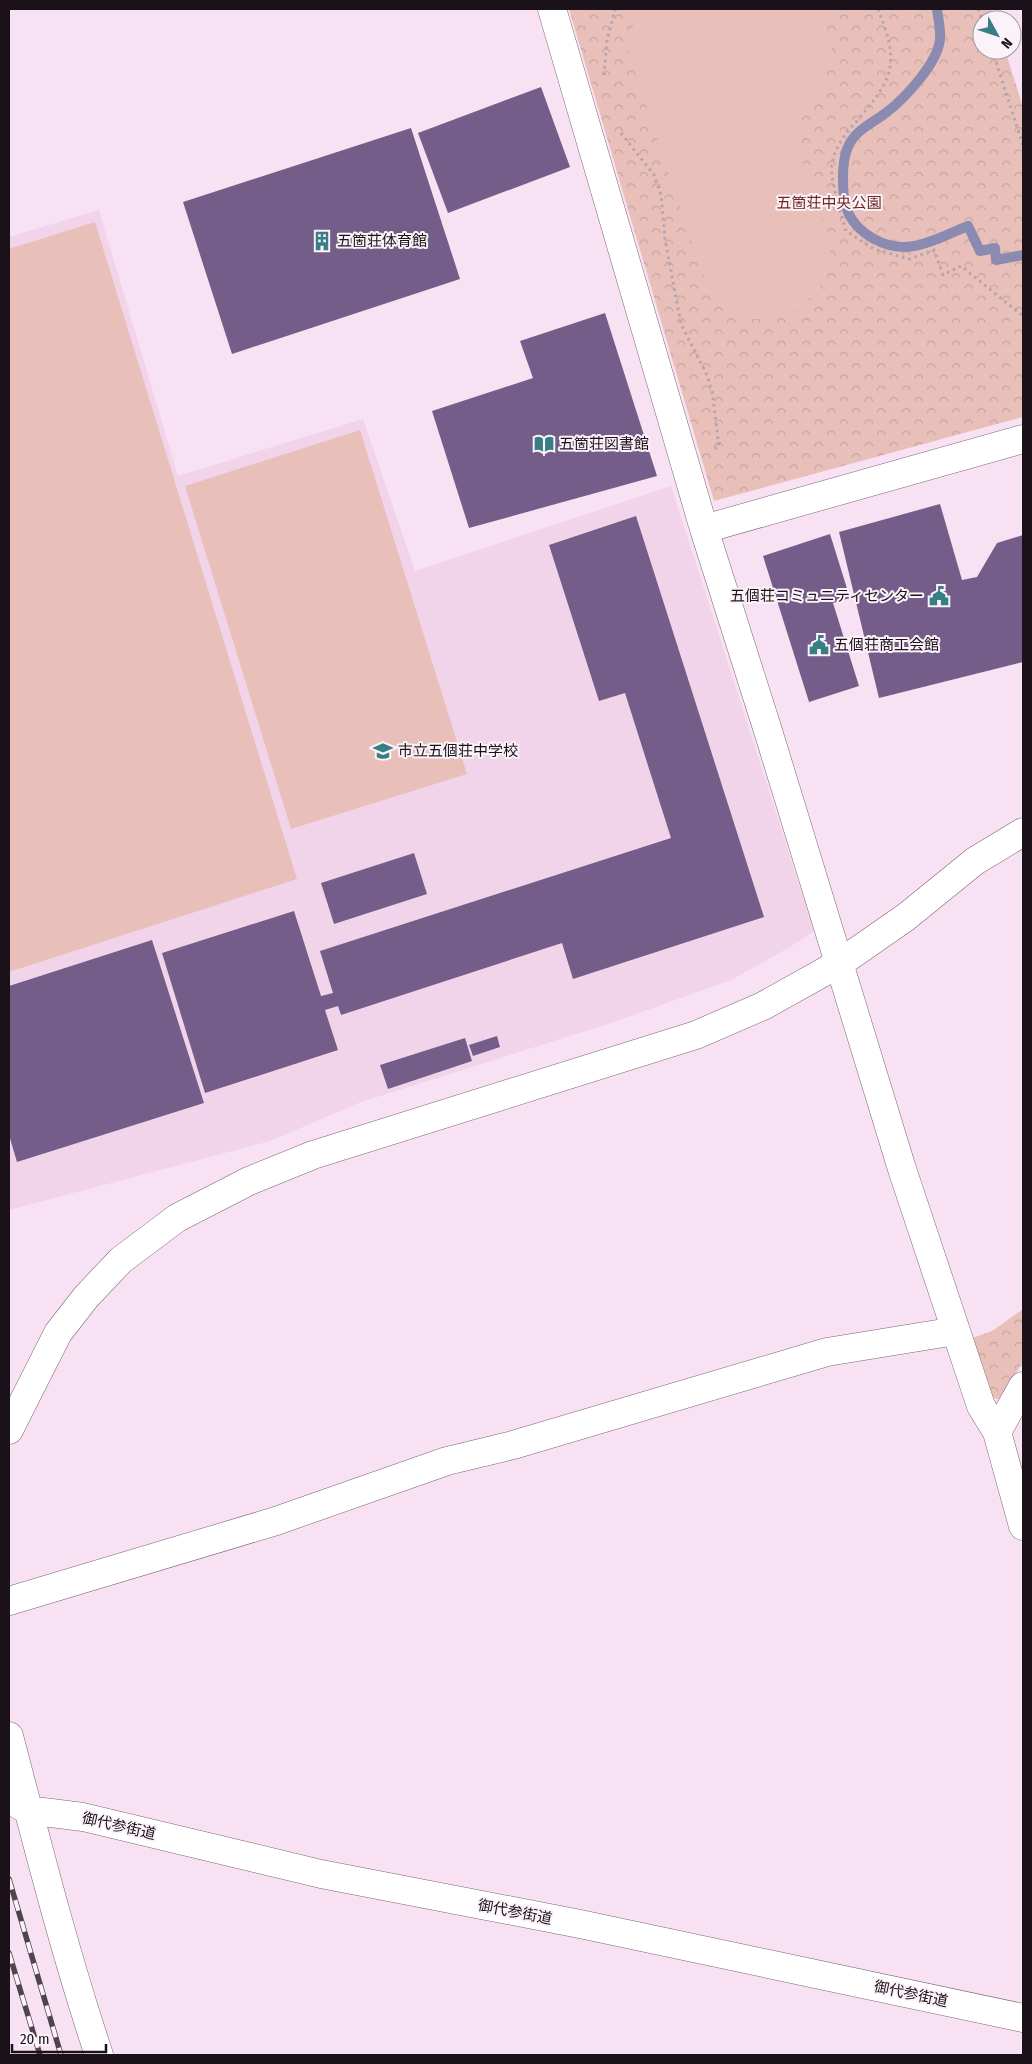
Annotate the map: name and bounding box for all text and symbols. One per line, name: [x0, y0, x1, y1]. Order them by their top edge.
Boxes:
north arrow: [972, 10, 1022, 60]
text: N: [997, 34, 1016, 52]
park label: 五箇荘中央公園: [776, 194, 882, 212]
building icon: 五箇荘体育館: [311, 230, 333, 252]
place label: 五箇荘体育館: [337, 232, 427, 250]
library icon: 五箇荘図書館: [533, 433, 555, 455]
place label: 五箇荘図書館: [559, 435, 649, 453]
public building icon: 五個荘コミュニティセンター: [928, 585, 950, 607]
place label: 五個荘コミュニティセンター: [730, 587, 924, 605]
public building icon: 五個荘商工会館: [808, 634, 830, 656]
place label: 五個荘商工会館: [834, 636, 939, 654]
school or university icon: 市立五個荘中学校: [372, 740, 394, 762]
place label: 市立五個荘中学校: [398, 742, 518, 760]
street label: 御代参街道: [80, 1809, 158, 1843]
street label: 御代参街道: [476, 1896, 554, 1928]
street label: 御代参街道: [872, 1977, 950, 2011]
scale bar: [12, 2022, 106, 2054]
text: 20 m: [20, 2030, 50, 2048]

